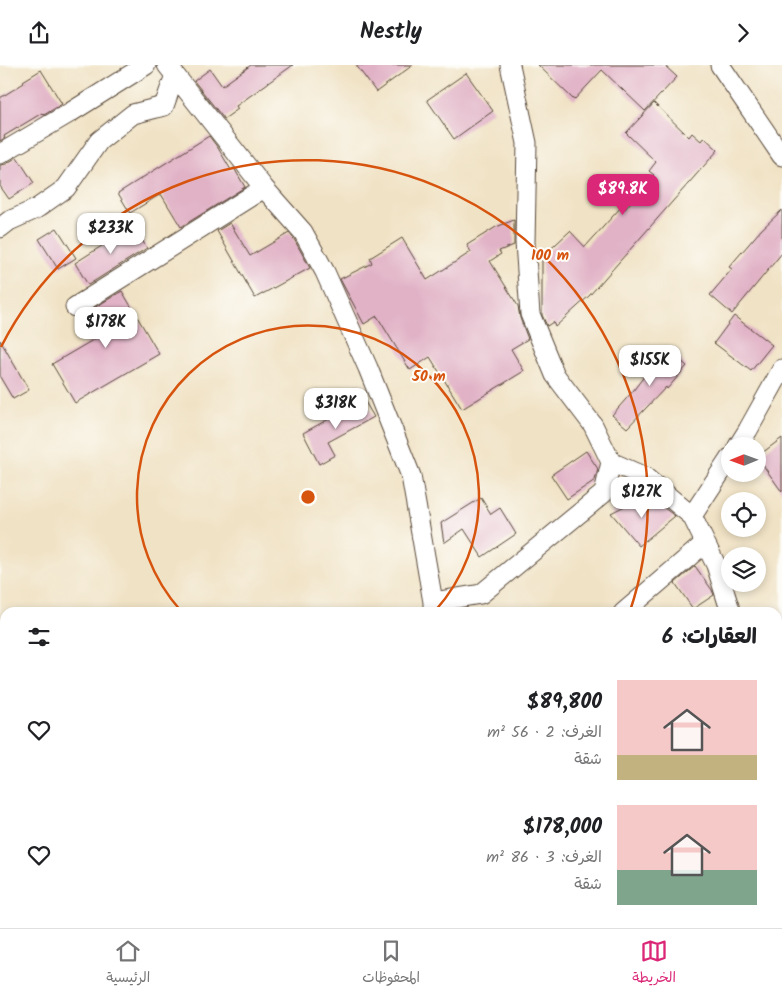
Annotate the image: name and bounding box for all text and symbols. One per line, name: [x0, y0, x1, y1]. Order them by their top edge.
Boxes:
text: Nestly: [360, 15, 422, 50]
icon: share: [25, 19, 53, 47]
icon: forward: [729, 19, 757, 47]
pin: $89.8K: [582, 173, 664, 216]
text: $89.8K: [598, 177, 648, 202]
pin: $233K: [76, 213, 146, 255]
text: $233K: [88, 216, 134, 241]
text: 100 m: [531, 244, 569, 268]
pin: $178K: [71, 307, 141, 349]
text: $178K: [86, 310, 126, 335]
pin: $155K: [615, 345, 685, 387]
text: $155K: [630, 348, 670, 373]
text: 50 m: [411, 365, 446, 389]
pin: $318K: [301, 387, 371, 430]
text: $318K: [315, 391, 357, 416]
north arrow: [721, 437, 766, 483]
map controls: [721, 437, 766, 592]
pin: $127K: [607, 477, 677, 519]
text: $127K: [622, 480, 662, 505]
centre of rings: [299, 488, 317, 506]
button: locate: [721, 492, 766, 537]
button: layers: [721, 547, 766, 592]
text: العقارات: 6: [662, 621, 757, 654]
icon: filters: [25, 623, 53, 651]
text: $89,800: [527, 686, 602, 719]
icon: home: [657, 700, 717, 760]
icon: heart: [25, 716, 53, 744]
text: الغرف: 2 · 56 m²: [487, 720, 602, 745]
text: شقة: [574, 747, 602, 772]
text: $178,000: [523, 811, 602, 844]
icon: home: [657, 825, 717, 885]
icon: heart: [25, 841, 53, 869]
text: الغرف: 3 · 86 m²: [486, 845, 602, 870]
text: شقة: [574, 872, 602, 897]
tab: الرئيسية: [106, 937, 150, 990]
tab: المحفوظات: [362, 937, 420, 990]
tab: الخريطة: [632, 937, 676, 990]

